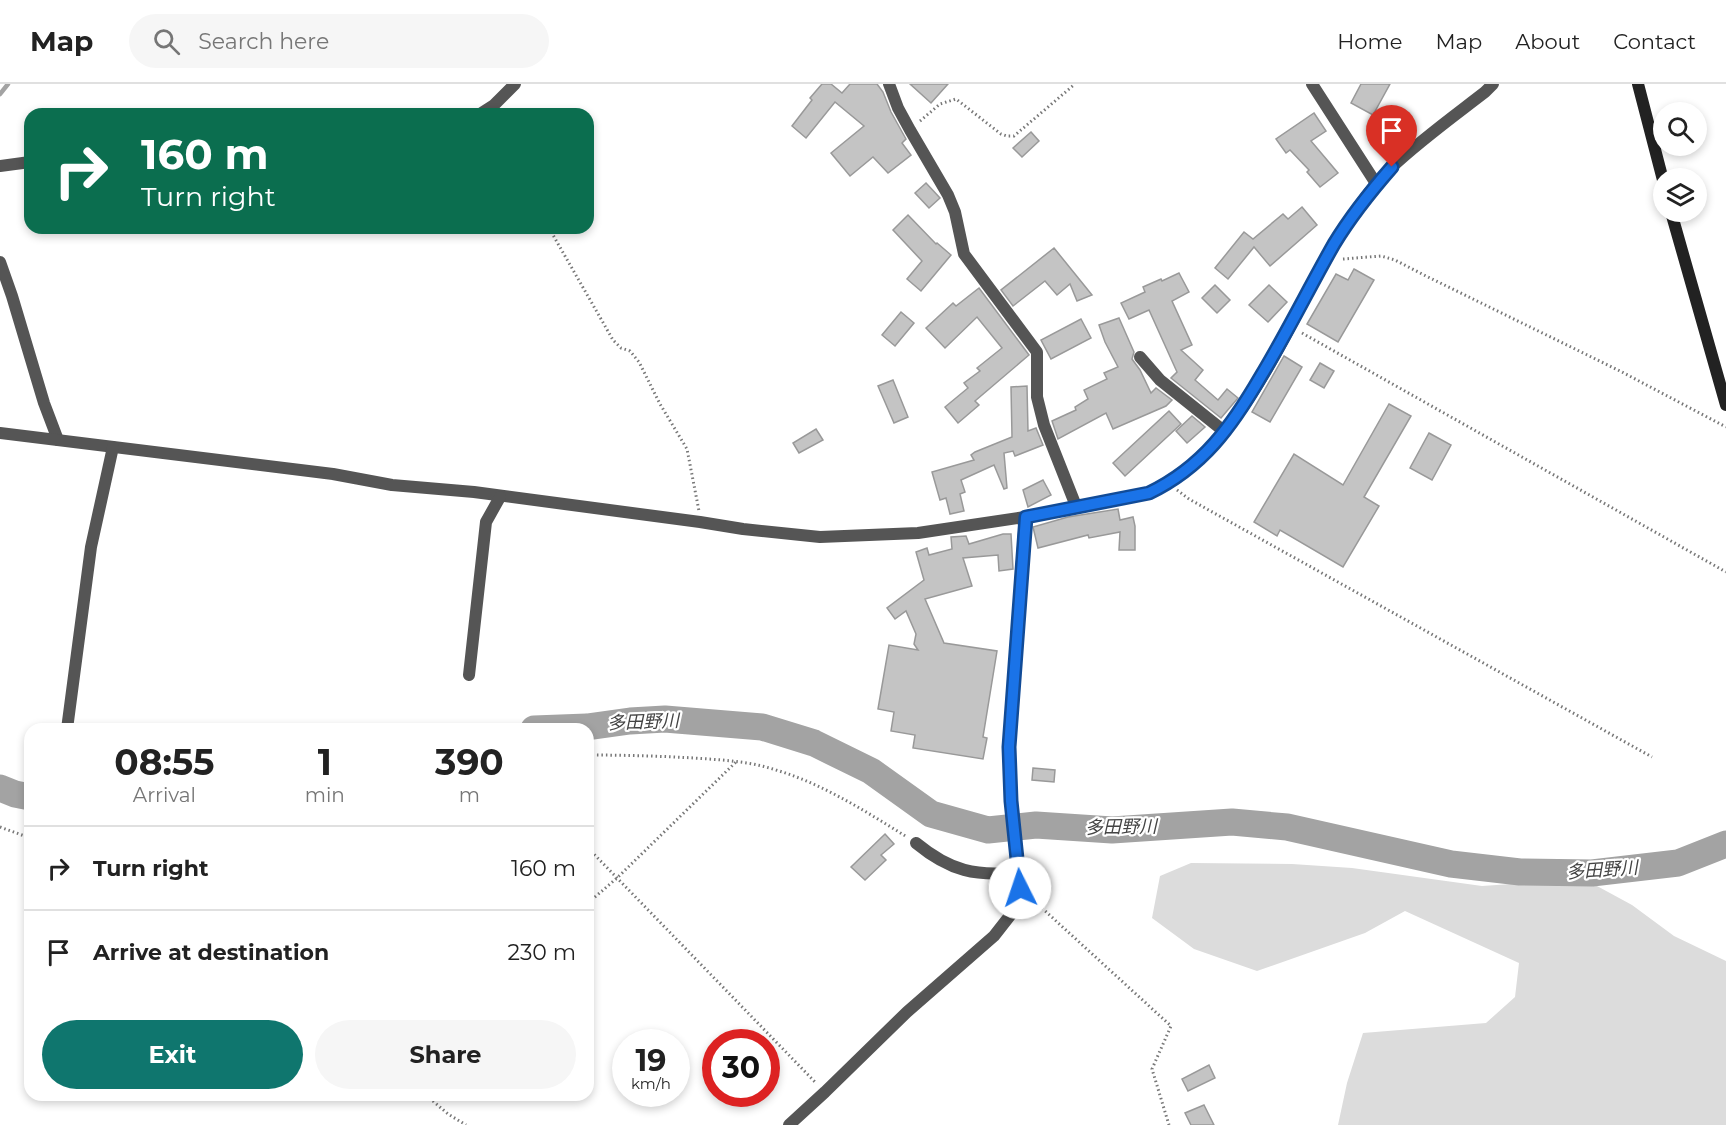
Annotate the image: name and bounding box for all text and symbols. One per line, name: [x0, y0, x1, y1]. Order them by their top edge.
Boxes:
search box: [129, 14, 549, 68]
text: Map: [30, 24, 93, 58]
icon: search: [150, 25, 183, 58]
text: Search here: [198, 28, 329, 55]
text: Home: [1337, 29, 1402, 54]
text: Map: [1435, 29, 1482, 54]
text: About: [1515, 29, 1580, 54]
text: Contact: [1613, 29, 1696, 54]
map controls: [1653, 102, 1707, 222]
button: search: [1653, 102, 1707, 156]
pin: [1366, 105, 1417, 167]
icon: arrive: [1375, 114, 1408, 147]
text: 160 m: [141, 128, 269, 180]
icon: right: [42, 132, 120, 210]
button: layers: [1653, 168, 1707, 222]
text: Turn right: [141, 180, 276, 213]
water label: 多田野川: [607, 710, 681, 734]
text: 08:55: [114, 740, 215, 784]
text: 1: [318, 740, 332, 784]
text: 390: [435, 740, 504, 784]
text: Arrival: [133, 783, 196, 807]
text: min: [305, 783, 345, 807]
text: m: [459, 783, 480, 807]
water label: 多田野川: [1085, 815, 1159, 839]
icon: right: [42, 852, 75, 885]
text: Turn right: [93, 855, 208, 882]
text: 160 m: [511, 855, 576, 882]
position arrow: [988, 856, 1052, 920]
water label: 多田野川: [1565, 856, 1641, 883]
icon: arrive: [42, 936, 75, 969]
text: Arrive at destination: [93, 939, 329, 966]
text: 230 m: [507, 939, 576, 966]
button: Exit: [42, 1020, 303, 1089]
button: Share: [315, 1020, 576, 1089]
speed limit sign: 30: [702, 1029, 780, 1107]
text: 19: [636, 1042, 666, 1079]
text: km/h: [631, 1074, 671, 1093]

